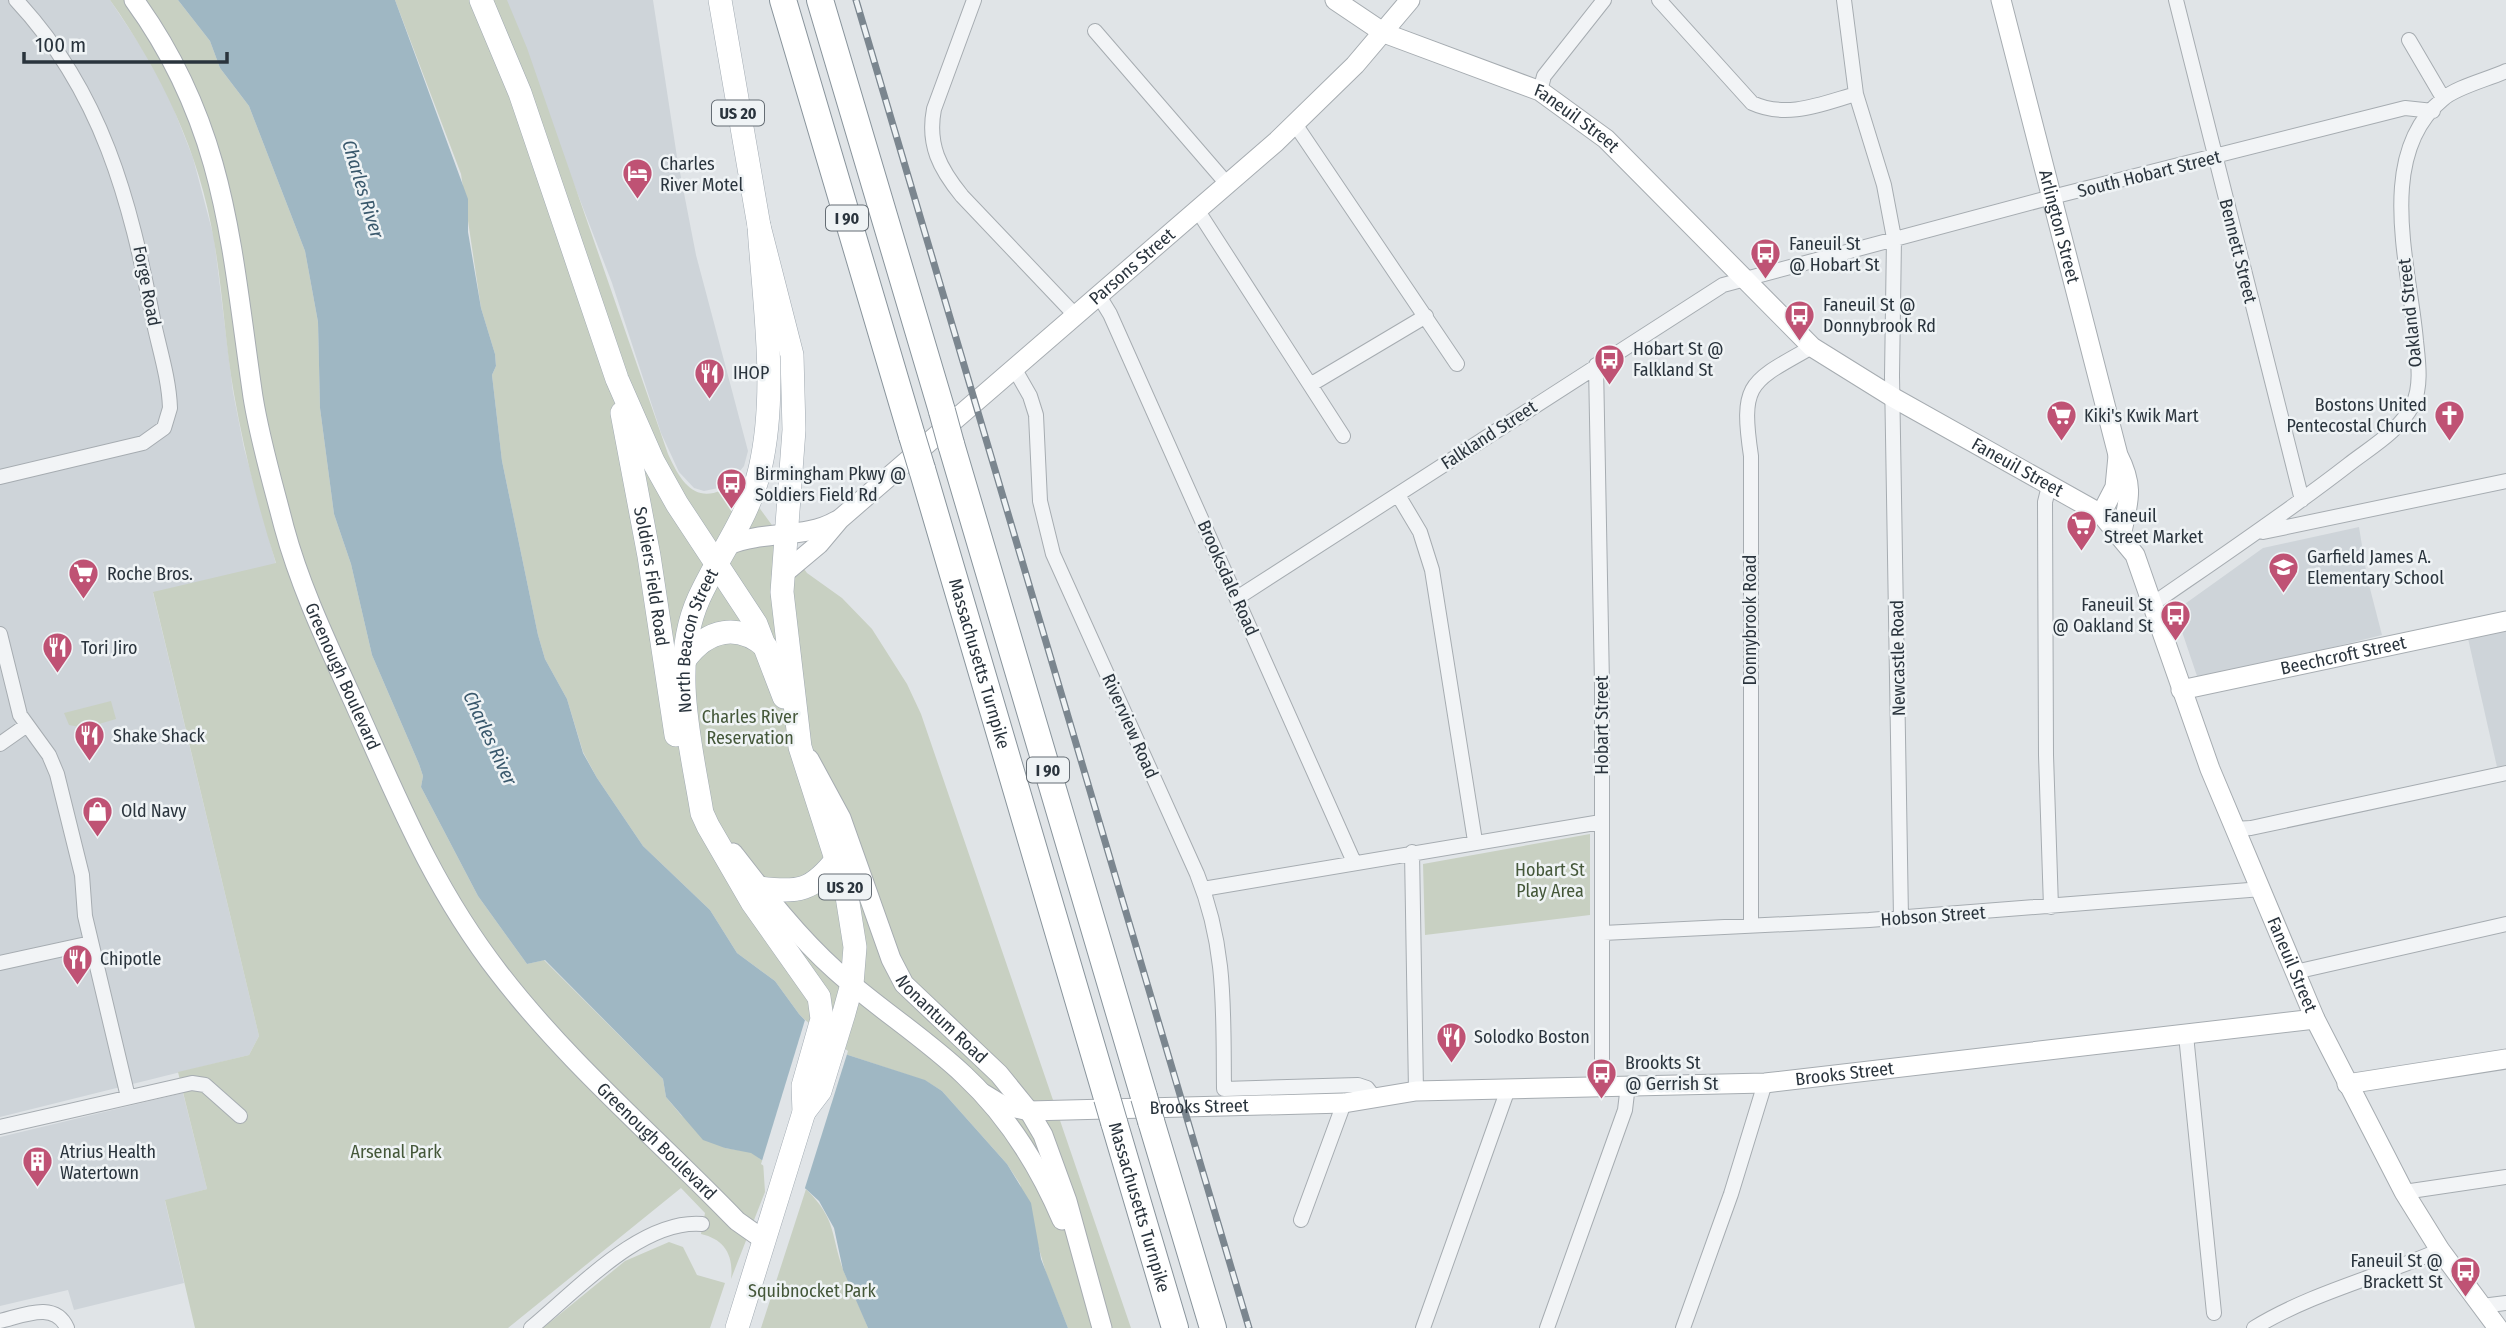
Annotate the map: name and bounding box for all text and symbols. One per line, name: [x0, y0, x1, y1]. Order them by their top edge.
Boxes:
scale bar: [24, 21, 228, 65]
text: 100 m: [35, 32, 86, 58]
street label: Faneuil Street: [1531, 79, 1624, 157]
road number: US 20: [712, 100, 764, 125]
water label: Charles River: [337, 137, 389, 242]
street label: South Hobart Street: [2075, 146, 2223, 202]
place label: Charles River Motel: [660, 153, 743, 196]
hotel icon: Charles River Motel: [620, 157, 654, 201]
street label: Arlington Street: [2034, 168, 2084, 286]
street label: Bennett Street: [2214, 196, 2262, 306]
road number: I 90: [826, 206, 868, 230]
street label: Parsons Street: [1085, 223, 1180, 310]
place label: Faneuil St @ Hobart St: [1789, 233, 1880, 276]
bus stop icon: Faneuil St @ Hobart St: [1749, 237, 1783, 281]
street label: Forge Road: [128, 244, 166, 328]
street label: Oakland Street: [2393, 257, 2427, 369]
place label: Faneuil St @ Donnybrook Rd: [1823, 294, 1936, 337]
bus stop icon: Faneuil St @ Donnybrook Rd: [1783, 298, 1817, 342]
place label: Hobart St @ Falkland St: [1633, 338, 1724, 381]
bus stop icon: Hobart St @ Falkland St: [1593, 342, 1627, 386]
restaurant icon: IHOP: [693, 356, 727, 400]
place label: IHOP: [733, 362, 769, 384]
place label: Bostons United Pentecostal Church: [2287, 394, 2427, 437]
street label: Falkland Street: [1437, 396, 1541, 474]
church icon: Bostons United Pentecostal Church: [2433, 398, 2467, 442]
supermarket icon: Kiki's Kwik Mart: [2044, 399, 2078, 443]
place label: Kiki's Kwik Mart: [2084, 405, 2199, 427]
street label: Faneuil Street: [1968, 433, 2067, 502]
place label: Birmingham Pkwy @ Soldiers Field Rd: [755, 463, 907, 506]
bus stop icon: Birmingham Pkwy @ Soldiers Field Rd: [715, 467, 749, 511]
street label: Soldiers Field Road: [629, 505, 673, 648]
place label: Faneuil Street Market: [2104, 505, 2204, 548]
supermarket icon: Faneuil Street Market: [2064, 509, 2098, 553]
street label: Brooksdale Road: [1193, 517, 1263, 639]
place label: Garfield James A. Elementary School: [2307, 546, 2444, 589]
school or university icon: Garfield James A. Elementary School: [2267, 550, 2301, 594]
street label: Donnybrook Road: [1739, 554, 1761, 686]
supermarket icon: Roche Bros.: [67, 557, 101, 601]
place label: Roche Bros.: [107, 563, 193, 585]
street label: North Beacon Street: [673, 565, 723, 714]
street label: Massachusetts Turnpike: [944, 576, 1015, 752]
place label: Faneuil St @ Oakland St: [2052, 594, 2153, 637]
bus stop icon: Faneuil St @ Oakland St: [2159, 598, 2193, 642]
street label: Greenough Boulevard: [300, 600, 385, 753]
street label: Newcastle Road: [1886, 600, 1910, 716]
restaurant icon: Tori Jiro: [41, 631, 75, 675]
street label: Beechcroft Street: [2279, 631, 2408, 680]
place label: Tori Jiro: [81, 637, 138, 659]
street label: Riverview Road: [1097, 670, 1163, 782]
street label: Hobart Street: [1591, 675, 1613, 775]
water label: Charles River: [458, 687, 522, 790]
park label: Charles River Reservation: [702, 706, 799, 749]
restaurant icon: Shake Shack: [73, 719, 107, 763]
place label: Shake Shack: [113, 725, 206, 747]
road number: I 90: [1027, 758, 1069, 782]
shop icon: Old Navy: [81, 794, 115, 838]
place label: Old Navy: [121, 800, 186, 822]
park label: Hobart St Play Area: [1515, 859, 1585, 902]
road number: US 20: [819, 874, 871, 900]
street label: Hobson Street: [1880, 901, 1986, 931]
street label: Faneuil Street: [2262, 914, 2322, 1016]
restaurant icon: Chipotle: [60, 942, 94, 986]
place label: Chipotle: [100, 948, 161, 970]
street label: Nonantum Road: [890, 971, 992, 1068]
restaurant icon: Solodko Boston: [1434, 1020, 1468, 1064]
place label: Solodko Boston: [1474, 1026, 1590, 1048]
place label: Brookts St @ Gerrish St: [1625, 1052, 1718, 1095]
bus stop icon: Brookts St @ Gerrish St: [1585, 1056, 1619, 1100]
street label: Brooks Street: [1794, 1057, 1895, 1090]
street label: Greenough Boulevard: [592, 1078, 721, 1205]
street label: Brooks Street: [1149, 1094, 1249, 1119]
street label: Massachusetts Turnpike: [1104, 1120, 1175, 1295]
place label: Atrius Health Watertown: [60, 1141, 156, 1184]
park label: Arsenal Park: [350, 1141, 442, 1163]
building icon: Atrius Health Watertown: [20, 1145, 54, 1189]
place label: Faneuil St @ Brackett St: [2350, 1250, 2443, 1293]
bus stop icon: Faneuil St @ Brackett St: [2449, 1254, 2483, 1298]
park label: Squibnocket Park: [748, 1280, 877, 1302]

